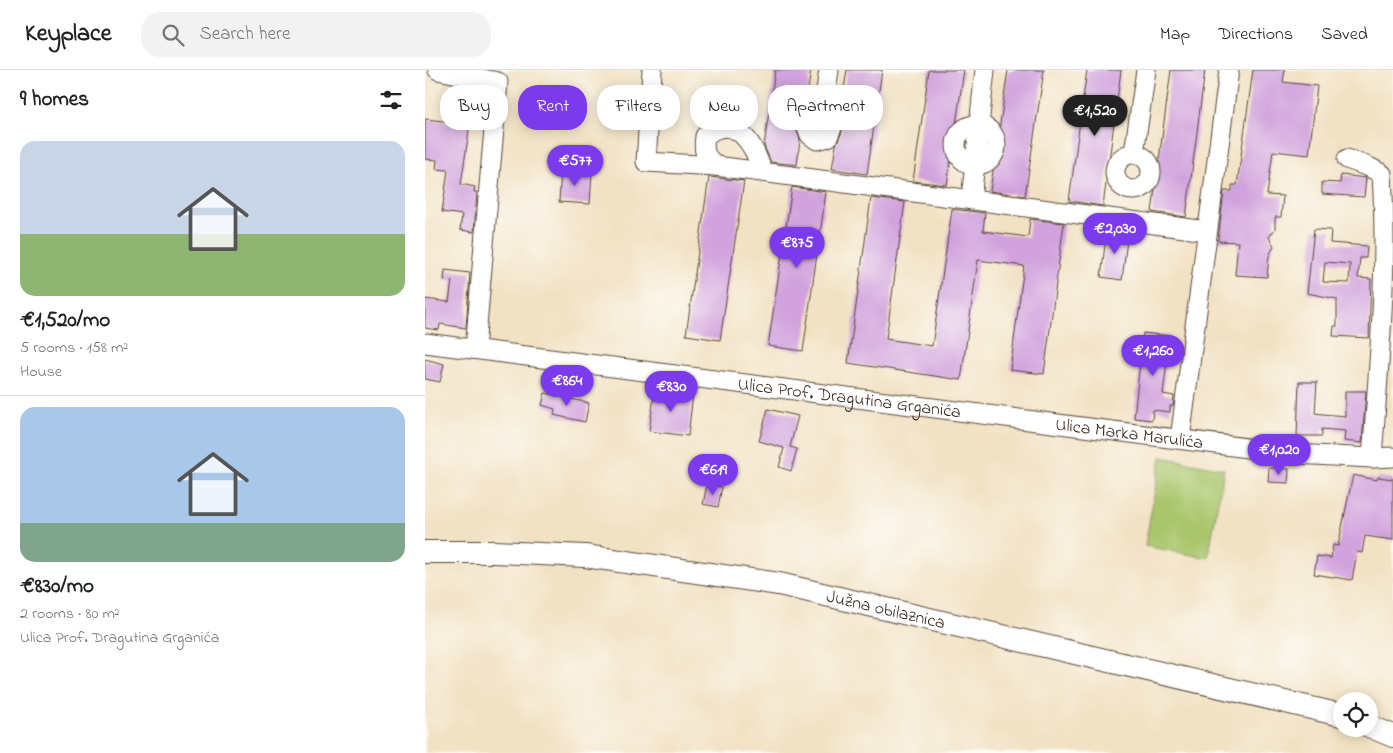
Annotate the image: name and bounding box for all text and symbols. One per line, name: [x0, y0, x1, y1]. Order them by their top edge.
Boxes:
search box: [141, 12, 491, 57]
text: Keyplace: [25, 17, 111, 52]
icon: search: [159, 21, 187, 49]
text: Search here: [199, 21, 291, 48]
text: Map: [1160, 22, 1190, 48]
text: Directions: [1218, 22, 1293, 48]
text: Saved: [1321, 22, 1368, 48]
text: 9 homes: [20, 85, 89, 115]
chip: Buy: [440, 85, 508, 130]
chip: Rent: [518, 85, 587, 130]
chip: Filters: [597, 85, 680, 130]
chip: New: [690, 85, 758, 130]
chip: Apartment: [768, 85, 883, 130]
icon: filters: [377, 86, 405, 114]
pin: €1,520: [1054, 94, 1136, 137]
text: €1,520: [1073, 99, 1117, 123]
pin: €577: [545, 144, 605, 187]
text: €577: [558, 149, 592, 173]
icon: home: [168, 174, 258, 264]
pin: €2,030: [1074, 212, 1156, 255]
text: €2,030: [1094, 217, 1136, 241]
pin: €875: [767, 226, 827, 269]
text: €875: [781, 231, 813, 255]
text: €1,520/mo: [20, 306, 110, 336]
pin: €1,260: [1112, 334, 1194, 377]
text: 5 rooms · 158 m²: [20, 336, 128, 360]
text: €1,260: [1133, 339, 1173, 363]
text: House: [20, 360, 62, 384]
pin: €864: [537, 364, 597, 407]
text: €864: [552, 369, 582, 393]
pin: €830: [641, 370, 701, 413]
street label: Ulica Prof. Dragutina Grganića: [736, 372, 962, 426]
text: €830: [656, 375, 686, 399]
street label: Ulica Marka Marulića: [1054, 413, 1204, 457]
pin: €1,020: [1238, 434, 1320, 476]
text: €1,020: [1259, 438, 1299, 462]
icon: home: [168, 439, 258, 529]
pin: €619: [683, 454, 743, 496]
text: €619: [699, 458, 727, 482]
text: €830/mo: [20, 572, 94, 602]
street label: Južna obilaznica: [823, 584, 948, 637]
text: 2 rooms · 80 m²: [20, 602, 120, 626]
text: Ulica Prof. Dragutina Grganića: [20, 626, 219, 650]
map controls: [1333, 692, 1378, 737]
button: locate: [1333, 692, 1378, 737]

